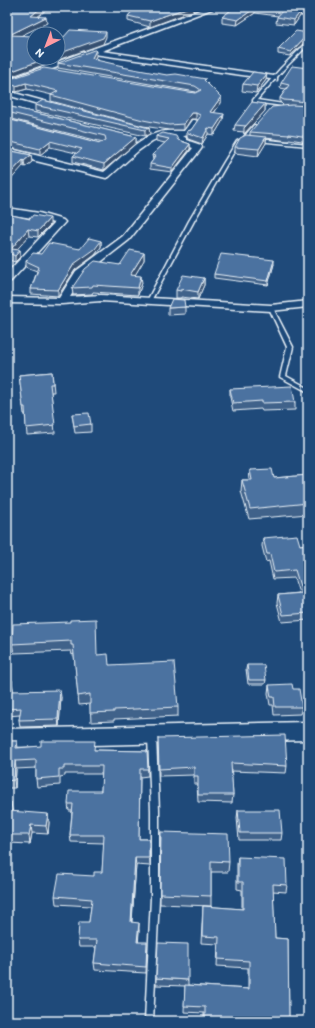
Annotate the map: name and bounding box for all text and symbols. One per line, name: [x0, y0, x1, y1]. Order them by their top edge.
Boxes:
north arrow: [26, 26, 66, 66]
text: N: [33, 46, 47, 60]

